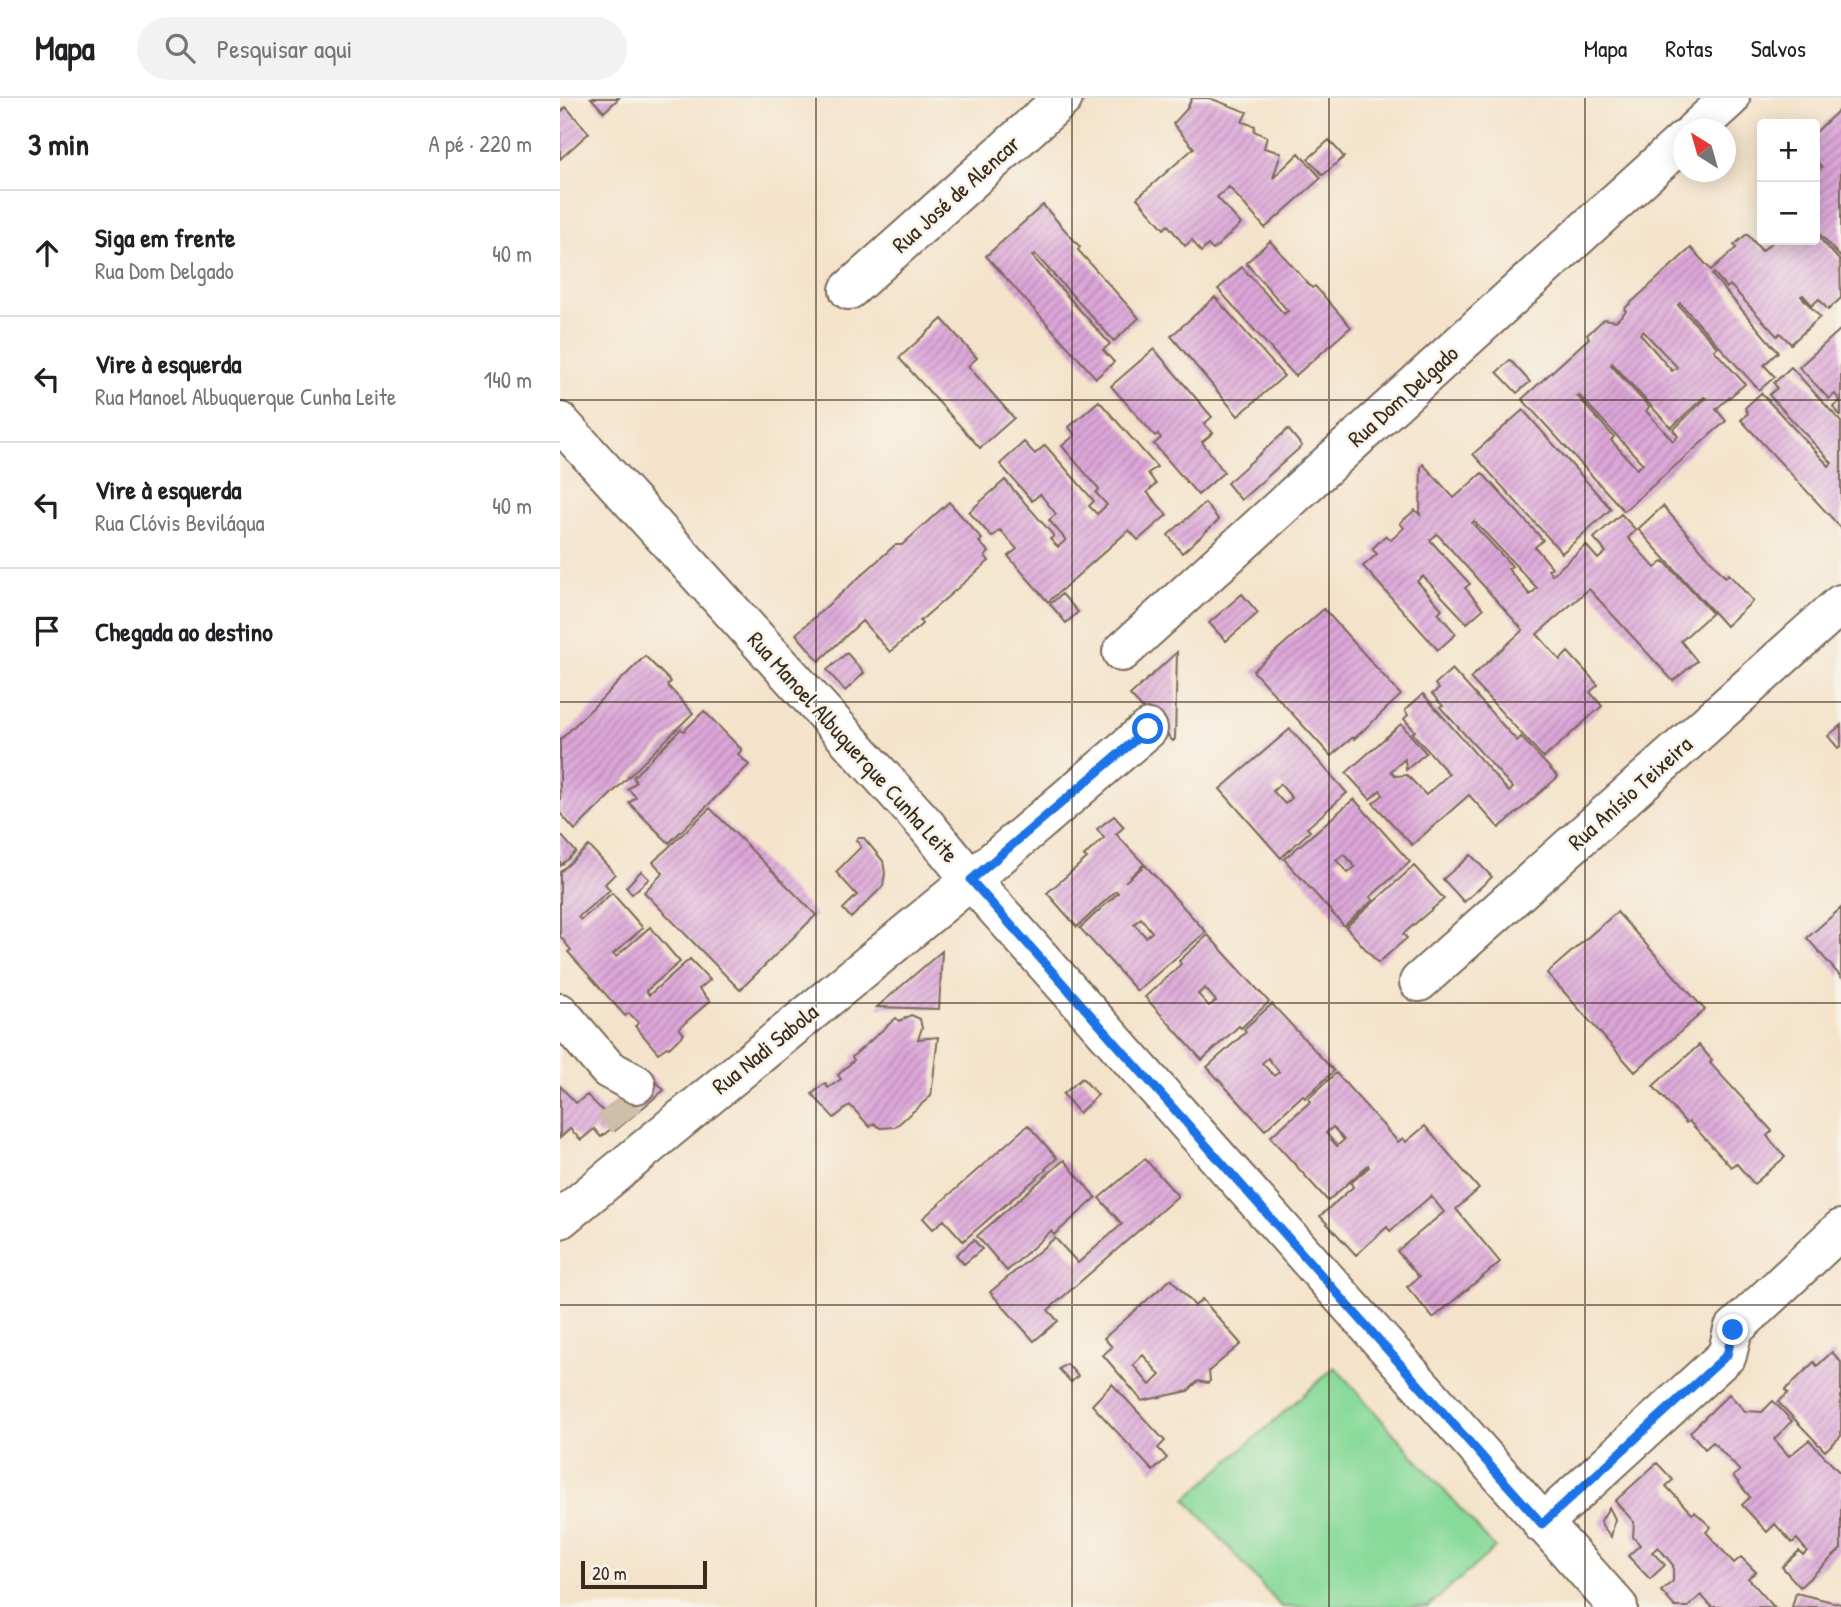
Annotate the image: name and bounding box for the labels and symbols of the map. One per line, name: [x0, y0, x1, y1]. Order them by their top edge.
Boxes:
north arrow: [1673, 119, 1736, 182]
street label: Rua José de Alencar: [885, 128, 1026, 259]
street label: Rua Dom Delgado: [1341, 338, 1465, 454]
street label: Rua Manoel Albuquerque Cunha Leite: [741, 624, 966, 869]
route start: [1132, 713, 1163, 744]
street label: Rua Anísio Teixeira: [1561, 729, 1698, 857]
street label: Rua Nadi Sabola: [705, 996, 824, 1101]
route end: [1717, 1314, 1748, 1345]
scale bar: [581, 1558, 707, 1590]

